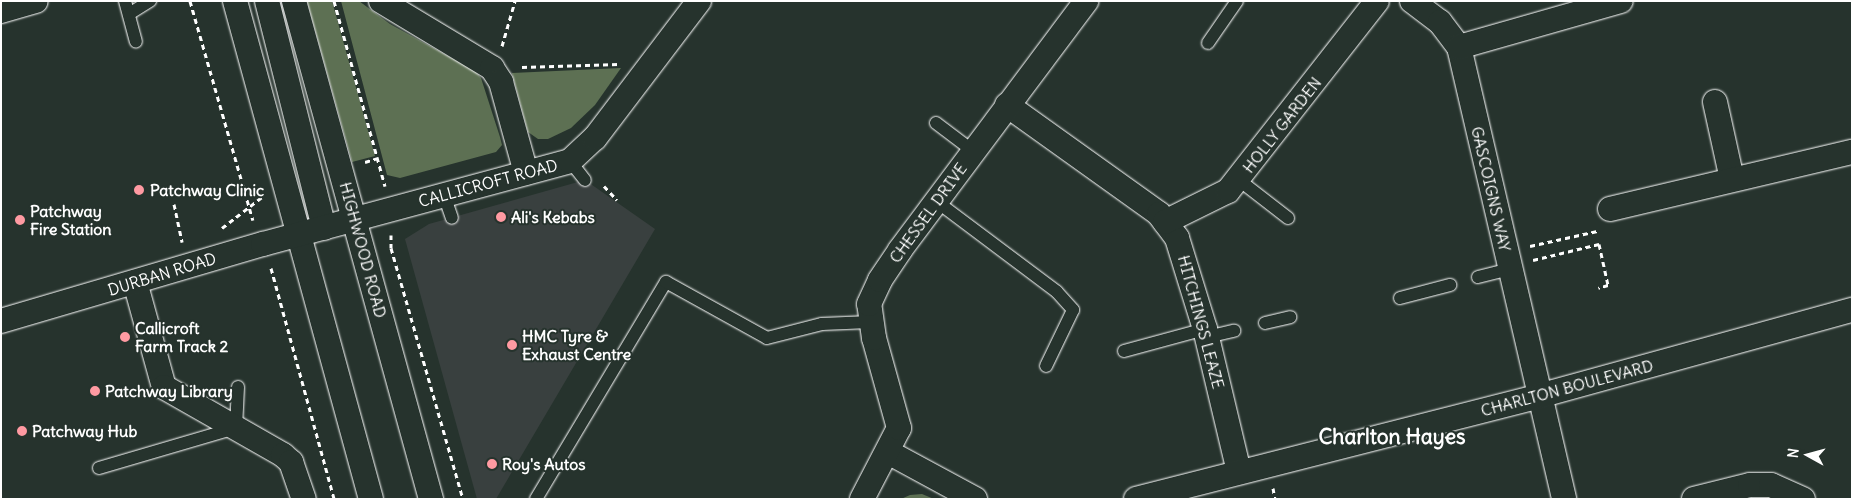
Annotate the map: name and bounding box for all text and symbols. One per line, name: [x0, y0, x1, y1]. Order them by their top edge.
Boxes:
street label: HOLLY GARDEN: [1239, 73, 1325, 177]
street label: GASCOIGNS WAY: [1467, 125, 1515, 253]
street label: CALLICROFT ROAD: [416, 155, 560, 211]
street label: CHESSEL DRIVE: [885, 159, 971, 267]
place label: Patchway Clinic: [150, 180, 264, 200]
street label: HIGHWOOD ROAD: [336, 180, 390, 320]
marker: Patchway Clinic: [132, 183, 146, 197]
place label: Patchway Fire Station: [30, 201, 112, 239]
place label: Ali's Kebabs: [511, 207, 595, 227]
marker: Ali's Kebabs: [495, 211, 507, 223]
marker: Patchway Fire Station: [14, 214, 26, 226]
street label: DURBAN ROAD: [106, 248, 218, 300]
street label: HITCHINGS LEAZE: [1174, 253, 1228, 391]
place label: Callicroft Farm Track 2: [135, 318, 228, 356]
place label: HMC Tyre & Exhaust Centre: [522, 326, 631, 364]
marker: Callicroft Farm Track 2: [119, 331, 131, 343]
marker: HMC Tyre & Exhaust Centre: [506, 339, 518, 351]
street label: CHARLTON BOULEVARD: [1479, 356, 1655, 420]
place label: Patchway Library: [105, 381, 233, 401]
marker: Patchway Library: [89, 385, 101, 397]
place label: Patchway Hub: [32, 421, 137, 441]
district label: Charlton Hayes: [1319, 424, 1465, 450]
marker: Patchway Hub: [16, 425, 28, 437]
north arrow: [1783, 430, 1833, 480]
text: N: [1784, 447, 1803, 459]
place label: Roy's Autos: [502, 454, 586, 474]
marker: Roy's Autos: [486, 458, 498, 470]

